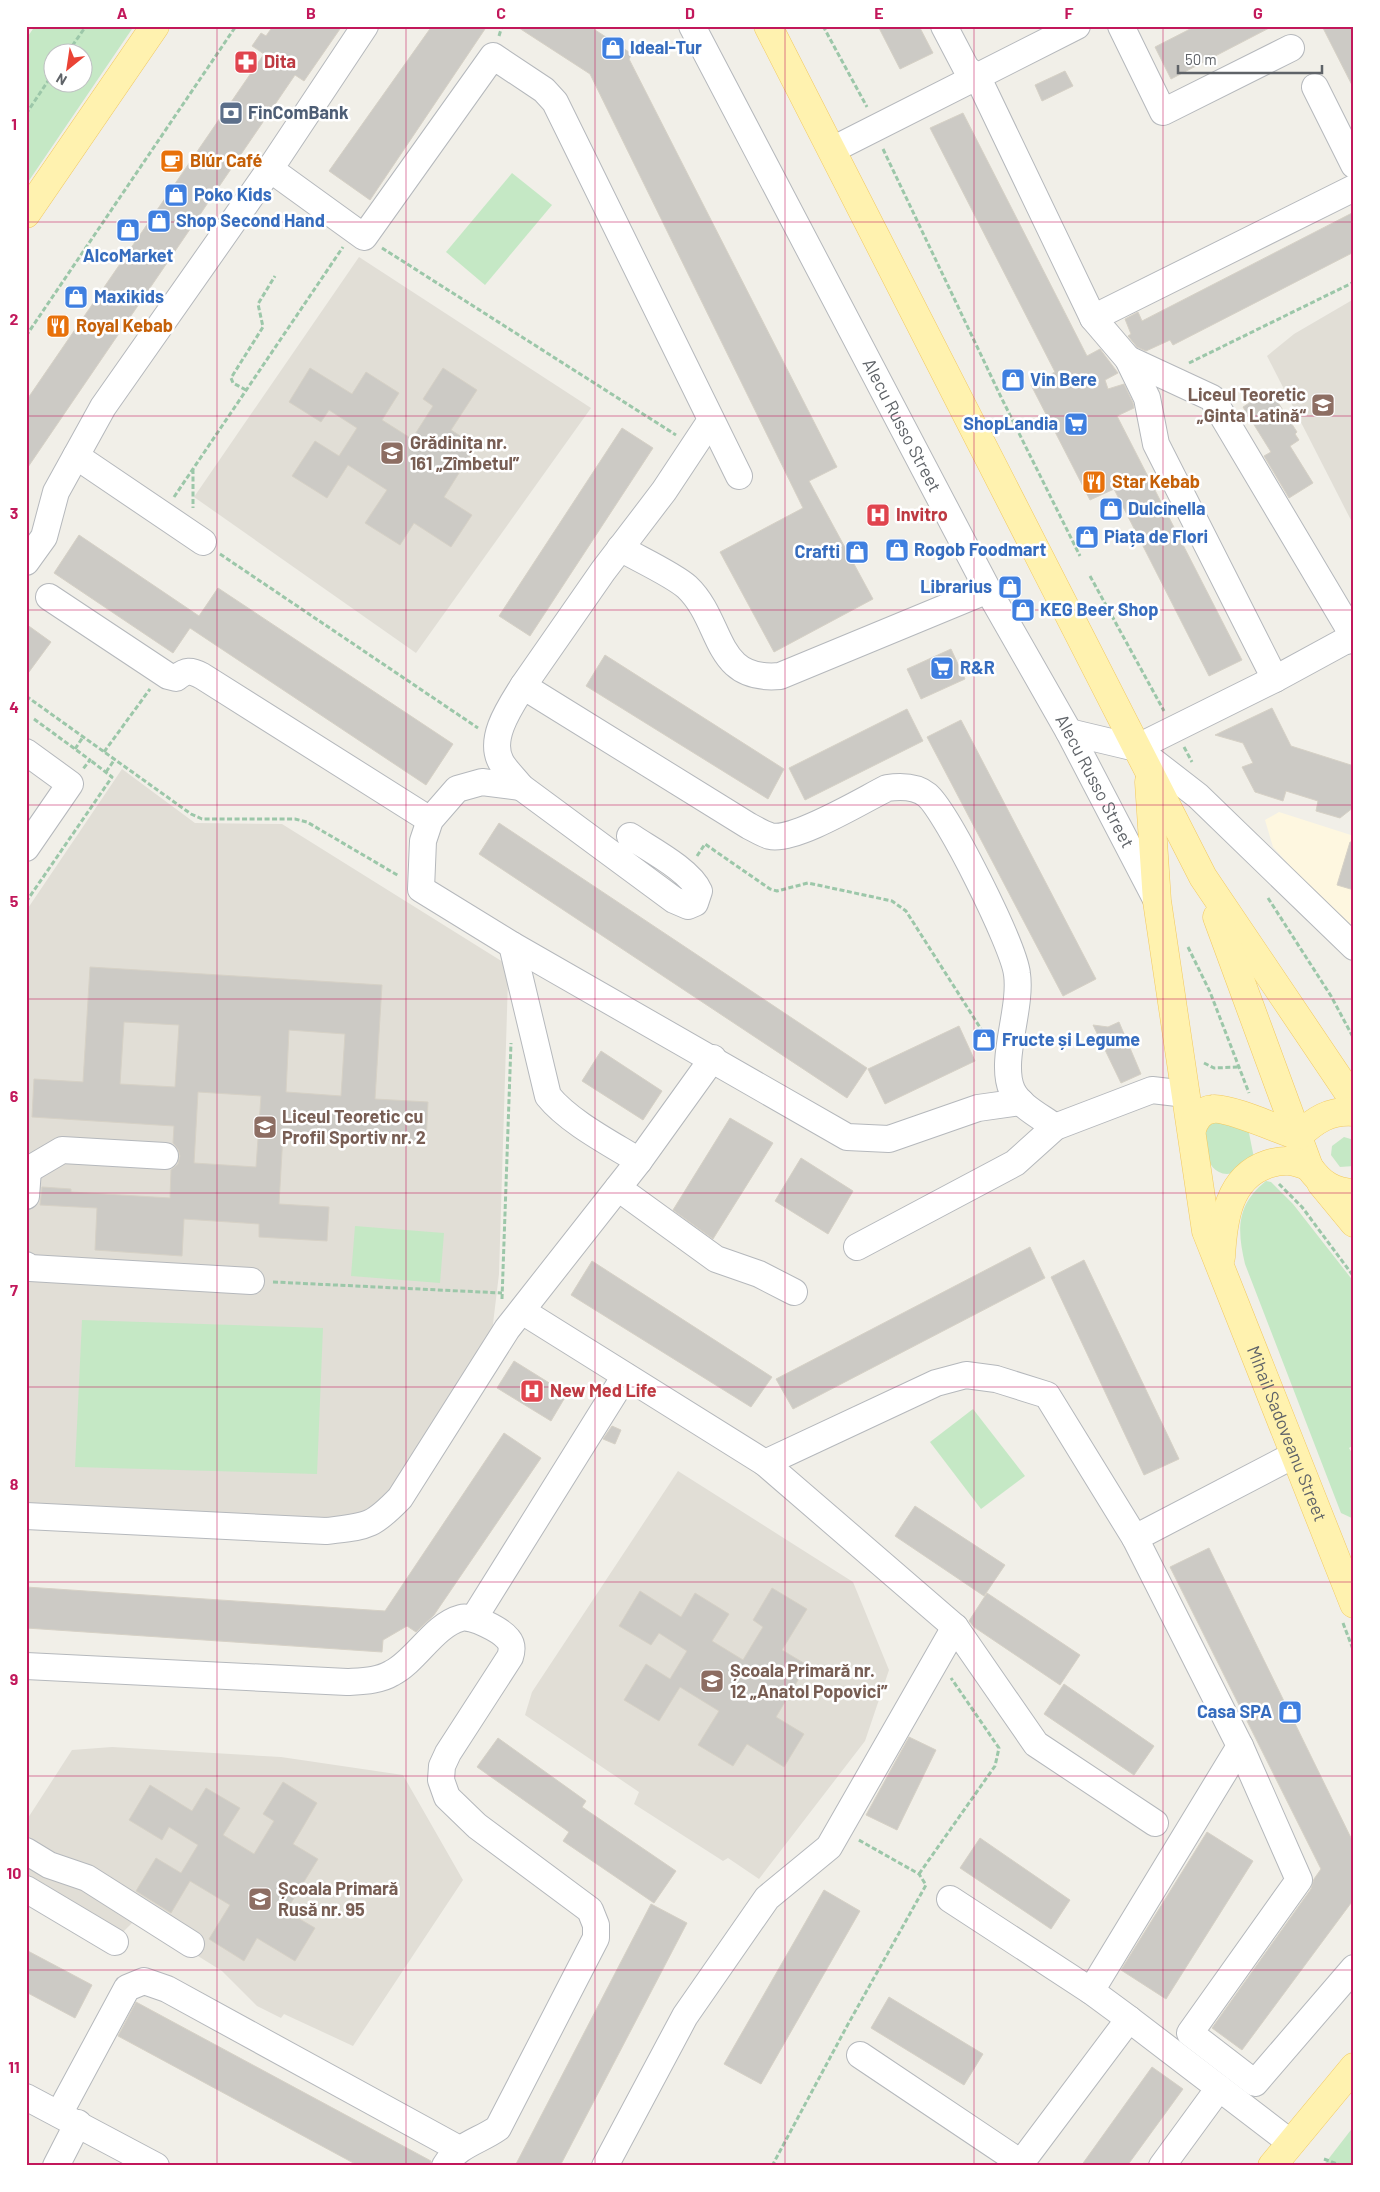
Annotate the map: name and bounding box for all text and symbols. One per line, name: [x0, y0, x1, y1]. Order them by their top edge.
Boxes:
text: A: [117, 3, 128, 22]
text: B: [306, 3, 316, 22]
text: C: [496, 3, 506, 22]
text: D: [685, 3, 695, 22]
text: E: [874, 3, 884, 22]
text: F: [1065, 3, 1074, 22]
text: G: [1253, 3, 1263, 22]
shop icon: Ideal-Tur: [600, 35, 626, 61]
place label: Ideal-Tur: [630, 36, 702, 58]
north arrow: [42, 42, 92, 92]
scale bar: [1178, 42, 1321, 74]
pharmacy icon: Dita: [233, 49, 259, 75]
place label: Dita: [264, 50, 296, 72]
text: 50 m: [1185, 50, 1217, 68]
text: N: [53, 70, 70, 89]
bank icon: FinComBank: [218, 100, 244, 126]
place label: FinComBank: [248, 101, 349, 123]
text: 1: [11, 114, 17, 133]
cafe icon: Blúr Café: [159, 148, 185, 174]
place label: Blúr Café: [190, 149, 262, 171]
shop icon: Poko Kids: [163, 182, 189, 208]
place label: Poko Kids: [194, 183, 272, 205]
shop icon: Shop Second Hand: [146, 208, 172, 234]
place label: Shop Second Hand: [176, 209, 325, 231]
shop icon: AlcoMarket: [115, 217, 141, 243]
place label: AlcoMarket: [83, 244, 173, 266]
shop icon: Maxikids: [63, 284, 89, 310]
place label: Maxikids: [94, 285, 164, 307]
text: 2: [10, 309, 19, 328]
restaurant icon: Royal Kebab: [45, 313, 71, 339]
place label: Royal Kebab: [76, 314, 173, 336]
street label: Alecu Russo Street: [858, 354, 947, 495]
shop icon: Vin Bere: [1000, 367, 1026, 393]
place label: Vin Bere: [1030, 368, 1097, 390]
place label: Liceul Teoretic „Ginta Latină“: [1188, 383, 1306, 426]
school or university icon: Liceul Teoretic „Ginta Latină“: [1310, 392, 1336, 418]
supermarket icon: ShopLandia: [1063, 411, 1089, 437]
place label: ShopLandia: [963, 412, 1058, 434]
place label: Grădinița nr. 161 „Zîmbetul”: [410, 431, 520, 474]
school or university icon: Grădinița nr. 161 „Zîmbetul”: [379, 440, 405, 466]
restaurant icon: Star Kebab: [1081, 469, 1107, 495]
place label: Star Kebab: [1112, 470, 1200, 492]
shop icon: Dulcinella: [1098, 496, 1124, 522]
place label: Dulcinella: [1128, 497, 1205, 519]
hospital icon: Invitro: [865, 502, 891, 528]
text: 3: [10, 503, 18, 522]
place label: Invitro: [896, 503, 948, 525]
shop icon: Piața de Flori: [1074, 524, 1100, 550]
place label: Piața de Flori: [1104, 525, 1208, 547]
shop icon: Rogob Foodmart: [884, 537, 910, 563]
place label: Rogob Foodmart: [914, 538, 1047, 560]
shop icon: Crafti: [844, 539, 870, 565]
place label: Crafti: [795, 540, 840, 562]
shop icon: Librarius: [997, 574, 1023, 600]
place label: Librarius: [920, 575, 992, 597]
shop icon: KEG Beer Shop: [1010, 597, 1036, 623]
place label: KEG Beer Shop: [1040, 598, 1158, 620]
supermarket icon: R&R: [929, 655, 955, 681]
place label: R&R: [960, 656, 995, 678]
text: 4: [9, 697, 19, 716]
street label: Alecu Russo Street: [1051, 710, 1139, 851]
text: 5: [10, 891, 19, 910]
shop icon: Fructe și Legume: [971, 1027, 997, 1053]
place label: Fructe și Legume: [1002, 1028, 1140, 1050]
text: 6: [10, 1086, 19, 1105]
place label: Liceul Teoretic cu Profil Sportiv nr. 2: [282, 1105, 426, 1148]
school or university icon: Liceul Teoretic cu Profil Sportiv nr. 2: [252, 1114, 278, 1140]
text: 7: [10, 1280, 18, 1299]
street label: Mihail Sadoveanu Street: [1243, 1342, 1332, 1524]
hospital icon: New Med Life: [519, 1378, 545, 1404]
place label: New Med Life: [550, 1379, 657, 1401]
text: 8: [10, 1474, 19, 1493]
place label: Școala Primară nr. 12 „Anatol Popovici”: [730, 1659, 888, 1702]
school or university icon: Școala Primară nr. 12 „Anatol Popovici”: [699, 1668, 725, 1694]
text: 9: [10, 1669, 18, 1688]
shop icon: Casa SPA: [1277, 1699, 1303, 1725]
place label: Casa SPA: [1197, 1700, 1272, 1722]
text: 10: [7, 1863, 21, 1882]
place label: Școala Primară Rusă nr. 95: [278, 1877, 398, 1920]
school or university icon: Școala Primară Rusă nr. 95: [247, 1886, 273, 1912]
text: 11: [8, 2057, 20, 2076]

